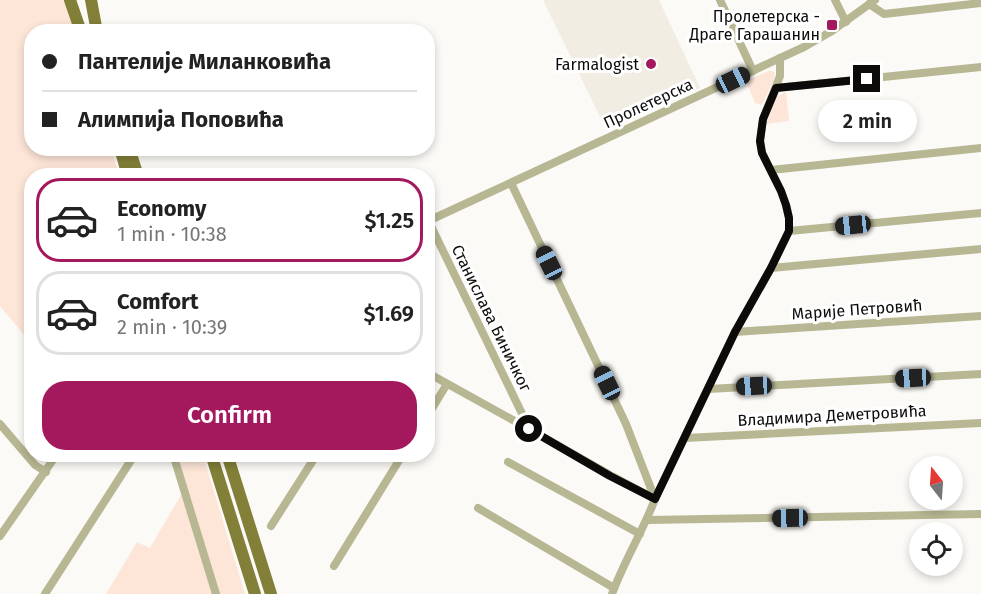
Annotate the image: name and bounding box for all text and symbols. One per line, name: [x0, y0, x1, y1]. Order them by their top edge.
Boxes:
place label: Пролетерска - Драге Гарашанин: [688, 7, 820, 44]
marker: Пролетерска - Драге Гарашанин: [825, 18, 839, 32]
text: Пантелије Миланковића: [78, 48, 331, 75]
place label: Farmalogist: [555, 55, 639, 74]
marker: Farmalogist: [644, 57, 658, 71]
car: [713, 64, 753, 96]
route end: [853, 65, 880, 92]
street label: Пролетерска: [600, 74, 696, 132]
callout: 2 min: [818, 100, 916, 142]
text: Алимпија Поповића: [78, 106, 284, 133]
text: 2 min: [843, 109, 892, 133]
icon: car: [45, 193, 99, 247]
text: Economy: [117, 195, 206, 222]
text: $1.25: [365, 207, 414, 234]
car: [834, 214, 872, 236]
text: 1 min · 10:38: [117, 222, 227, 246]
street label: Станислава Биничког: [448, 242, 535, 395]
car: [533, 243, 565, 283]
icon: car: [45, 286, 99, 340]
text: Comfort: [117, 288, 198, 315]
street label: Марије Петровић: [791, 295, 923, 324]
text: $1.69: [364, 300, 414, 327]
text: 2 min · 10:39: [117, 315, 227, 339]
car: [591, 363, 623, 403]
car: [895, 368, 931, 388]
car: [736, 376, 772, 396]
button: Confirm: [42, 381, 417, 450]
street label: Владимира Деметровића: [737, 401, 927, 430]
route start: [515, 415, 542, 442]
north arrow: [909, 456, 963, 510]
map controls: [909, 456, 963, 576]
car: [772, 509, 808, 527]
button: locate: [909, 522, 963, 576]

